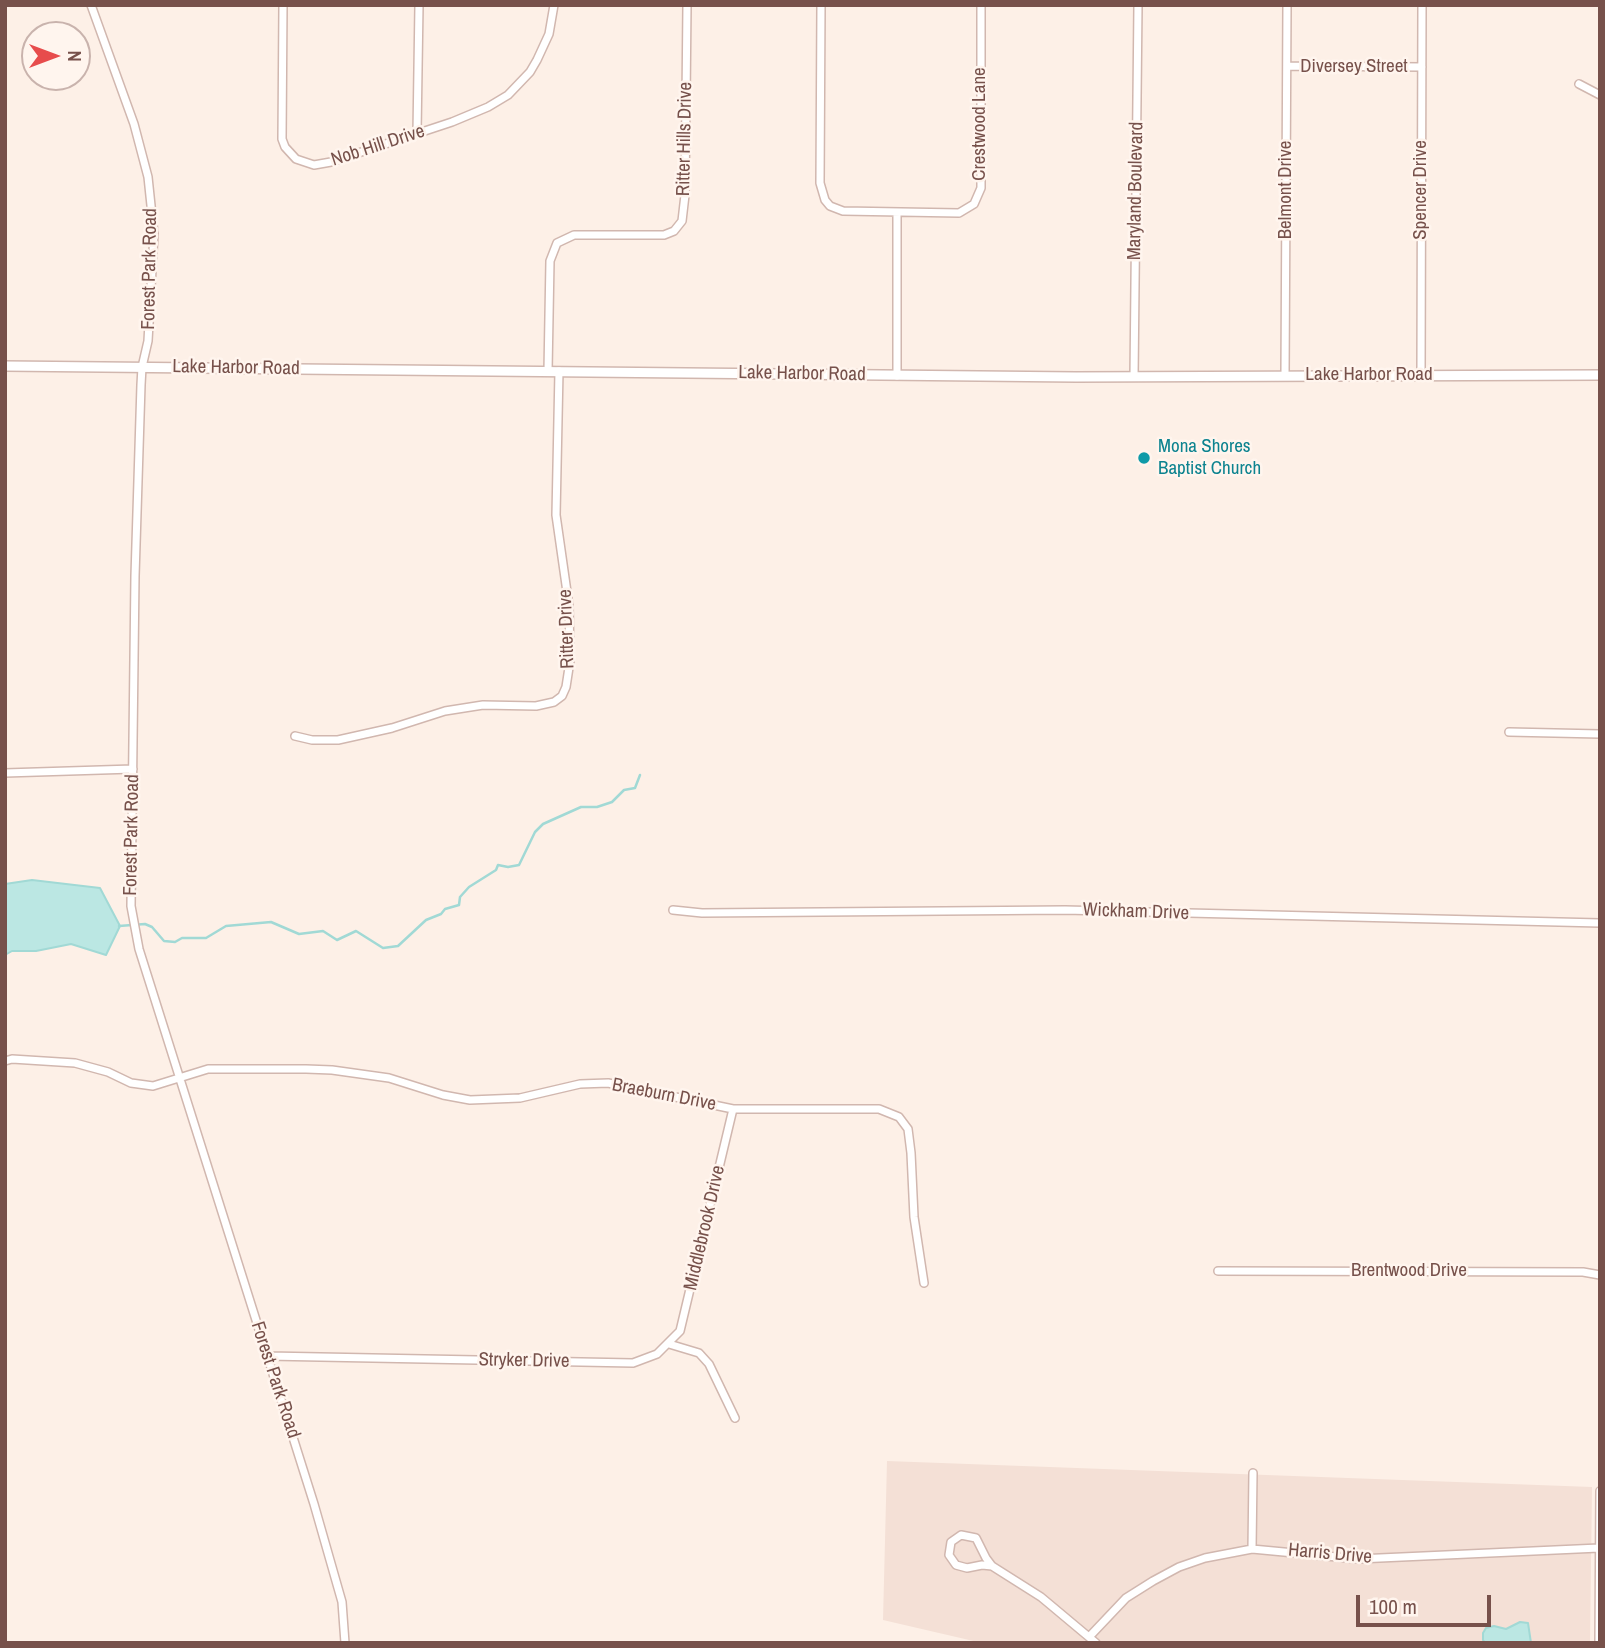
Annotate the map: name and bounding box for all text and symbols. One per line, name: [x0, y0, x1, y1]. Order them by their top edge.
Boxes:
north arrow: [21, 21, 91, 91]
text: N: [62, 50, 88, 62]
street label: Diversey Street: [1300, 56, 1408, 78]
street label: Crestwood Lane: [969, 67, 991, 181]
street label: Ritter Hills Drive: [673, 82, 697, 196]
street label: Nob Hill Drive: [328, 120, 428, 172]
street label: Maryland Boulevard: [1123, 122, 1149, 260]
street label: Spencer Drive: [1410, 140, 1432, 240]
street label: Belmont Drive: [1275, 141, 1297, 239]
street label: Forest Park Road: [138, 208, 162, 330]
street label: Lake Harbor Road: [172, 355, 300, 381]
street label: Lake Harbor Road: [738, 361, 866, 387]
street label: Lake Harbor Road: [1305, 364, 1433, 386]
place label: Mona Shores Baptist Church: [1158, 436, 1261, 480]
marker: Mona Shores Baptist Church: [1136, 450, 1152, 466]
street label: Ritter Drive: [554, 589, 580, 669]
street label: Forest Park Road: [120, 774, 144, 896]
street label: Wickham Drive: [1082, 899, 1190, 925]
street label: Braeburn Drive: [610, 1074, 718, 1116]
street label: Middlebrook Drive: [680, 1163, 730, 1293]
street label: Brentwood Drive: [1351, 1260, 1467, 1282]
street label: Forest Park Road: [245, 1319, 305, 1441]
street label: Stryker Drive: [478, 1349, 570, 1373]
street label: Harris Drive: [1287, 1539, 1373, 1569]
scale bar: [1360, 1582, 1495, 1626]
text: 100 m: [1369, 1592, 1417, 1621]

